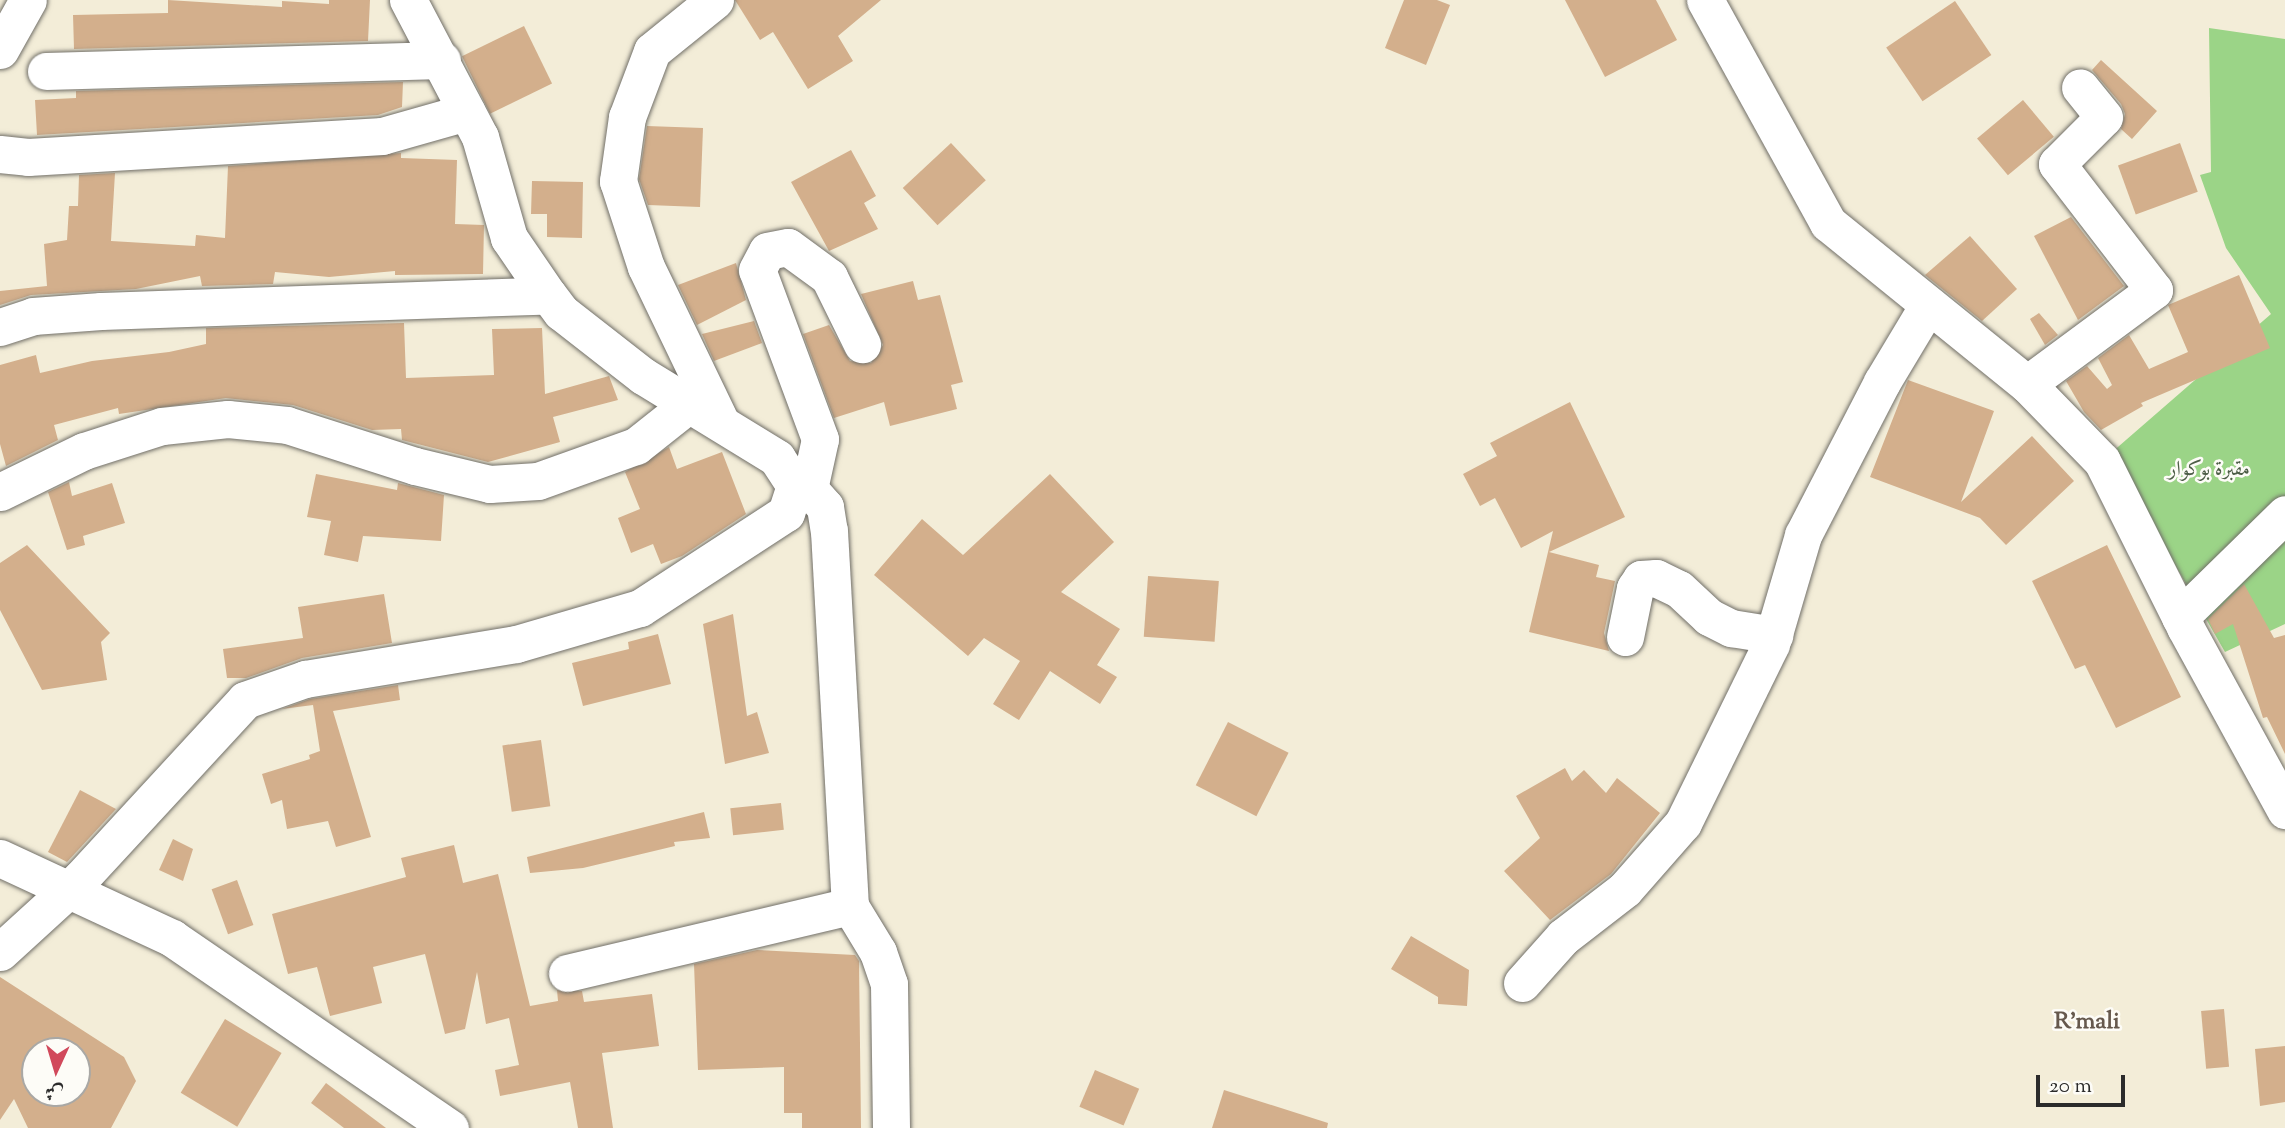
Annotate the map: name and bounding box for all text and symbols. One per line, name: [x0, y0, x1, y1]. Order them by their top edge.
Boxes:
park label: مقبرة بوكوار: [2168, 457, 2250, 483]
district label: R'mali: [2054, 1009, 2120, 1037]
north arrow: [21, 1037, 91, 1107]
scale bar: [2040, 1062, 2129, 1106]
text: 20 m: [2049, 1072, 2092, 1102]
text: ش: [44, 1077, 65, 1106]

